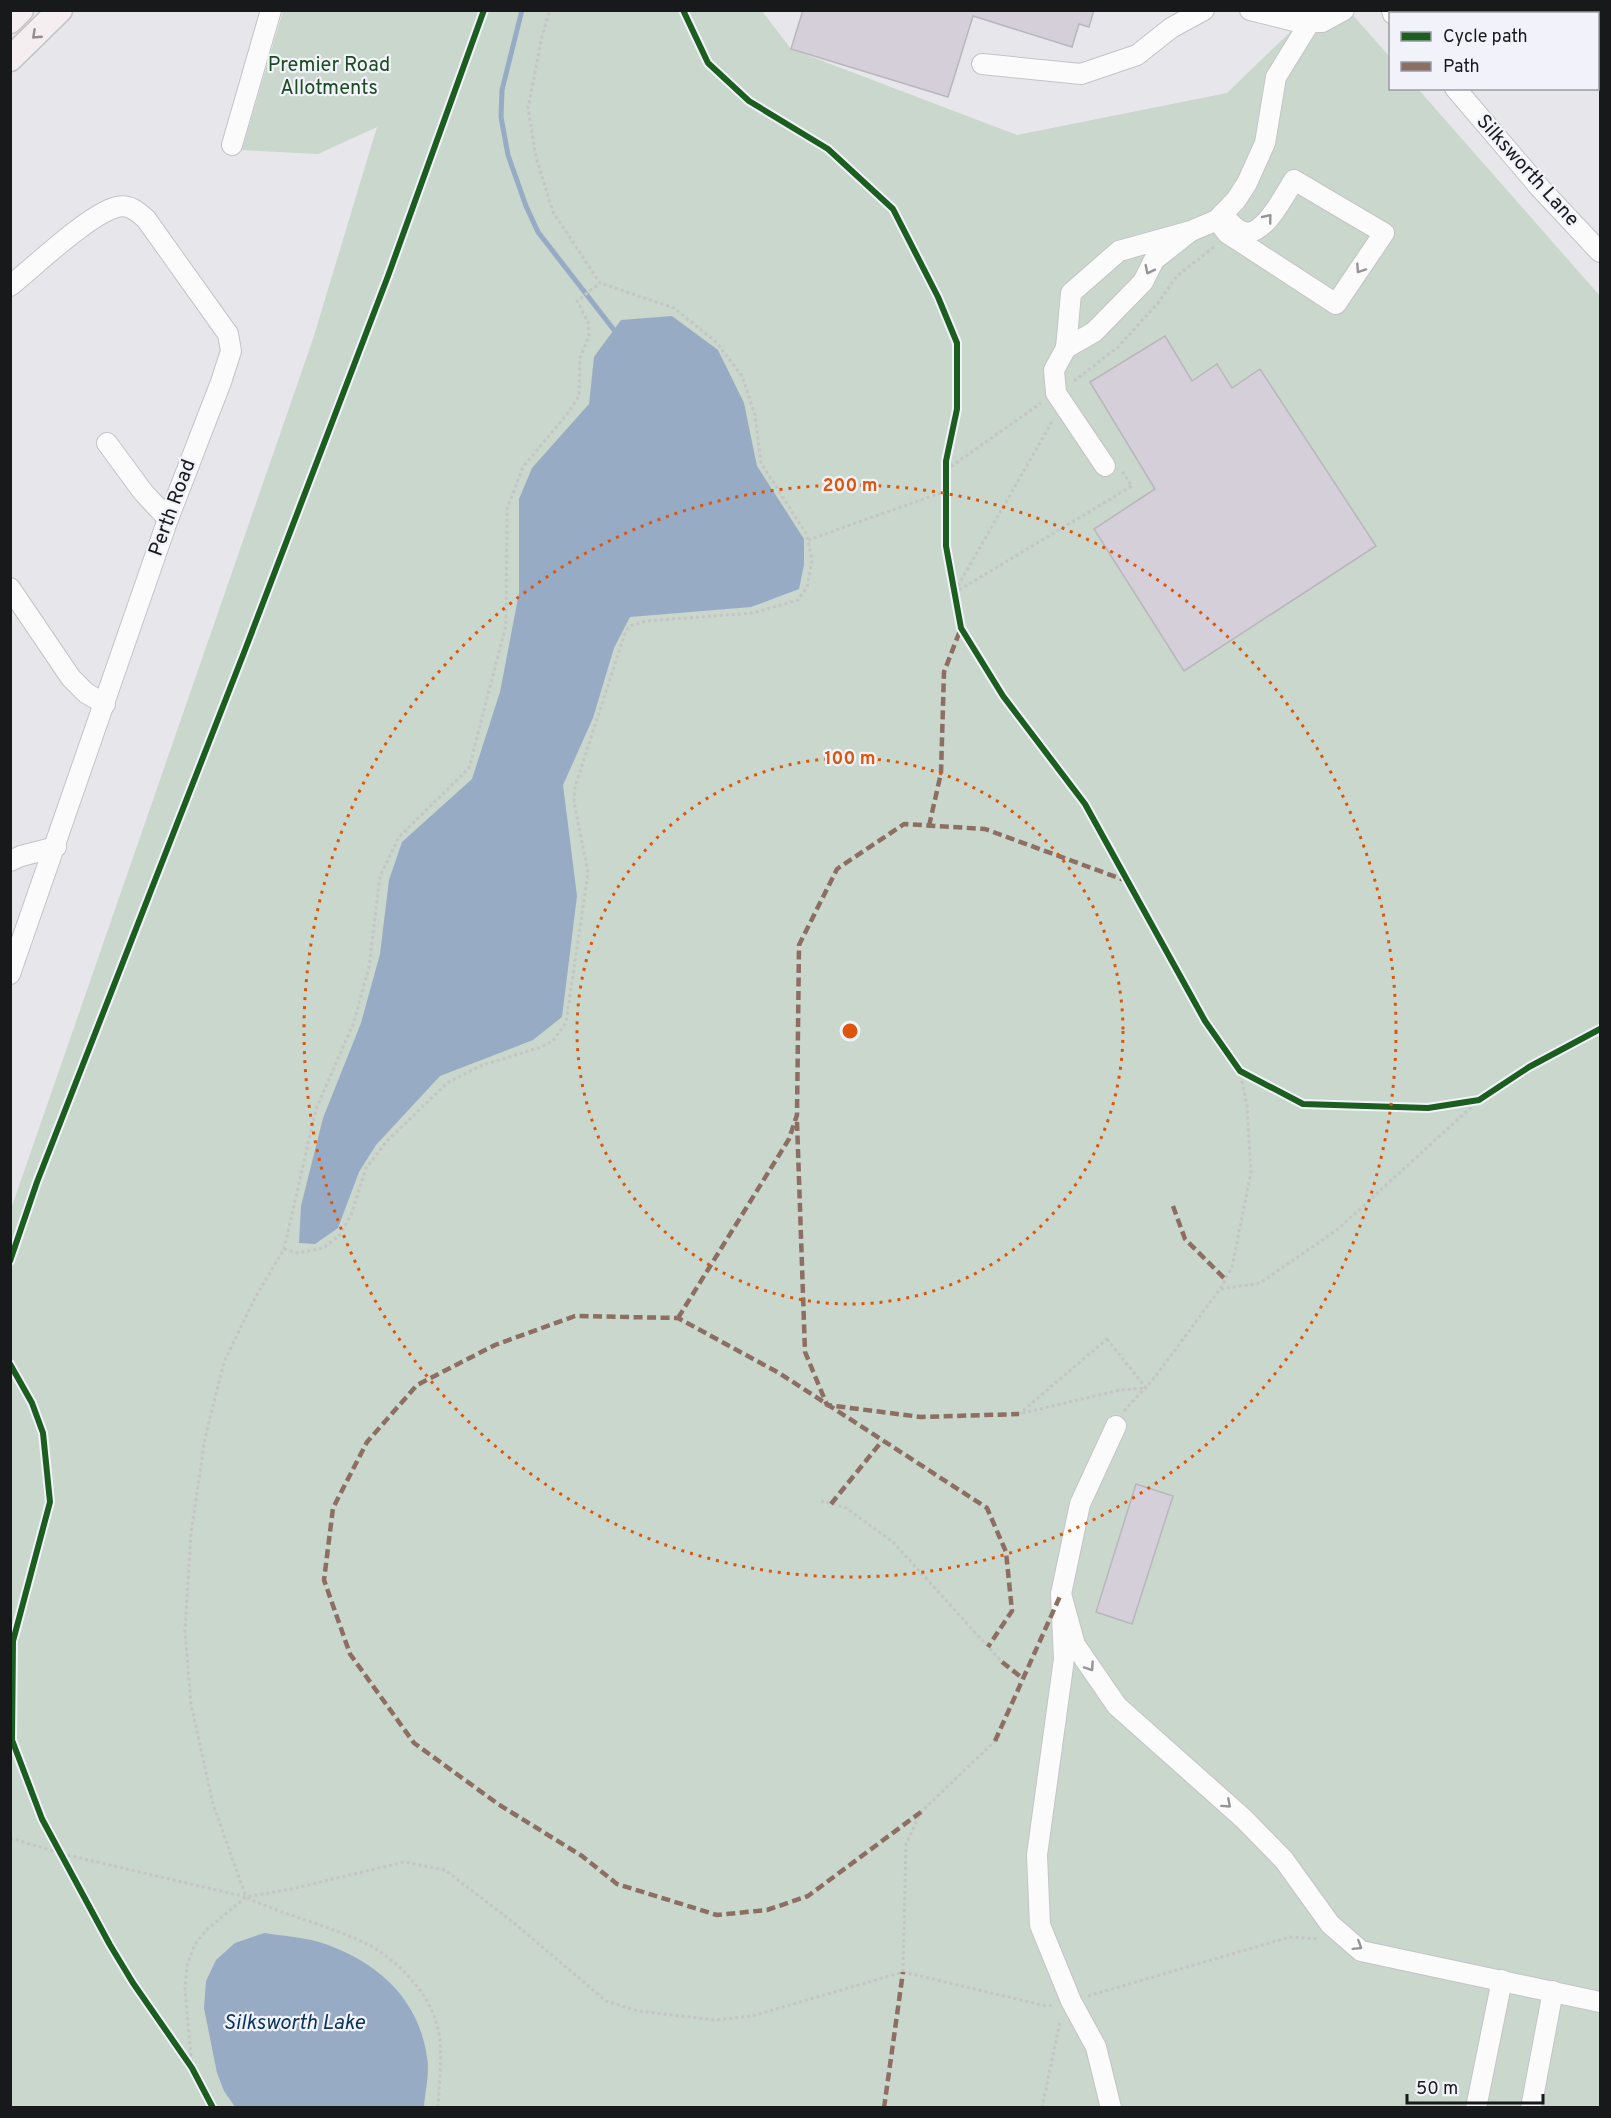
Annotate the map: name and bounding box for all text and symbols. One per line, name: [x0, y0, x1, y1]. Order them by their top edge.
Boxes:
legend: [1389, 12, 1599, 90]
text: Cycle path: [1443, 26, 1528, 49]
one-way arrow: [32, 28, 42, 39]
park label: Premier Road Allotments: [268, 53, 390, 102]
text: Path: [1443, 56, 1480, 79]
street label: Silksworth Lane: [1470, 109, 1584, 233]
one-way arrow: [1261, 214, 1272, 225]
one-way arrow: [1356, 262, 1367, 273]
one-way arrow: [1145, 264, 1156, 274]
street label: Perth Road: [143, 456, 203, 560]
text: 200 m: [822, 475, 878, 498]
text: 100 m: [824, 748, 876, 771]
centre of rings: [840, 1021, 860, 1041]
one-way arrow: [1083, 1660, 1094, 1671]
one-way arrow: [1220, 1797, 1231, 1808]
one-way arrow: [1352, 1939, 1362, 1951]
water label: Silksworth Lake: [223, 2010, 366, 2037]
scale bar: [1407, 2067, 1544, 2105]
text: 50 m: [1416, 2078, 1458, 2101]

